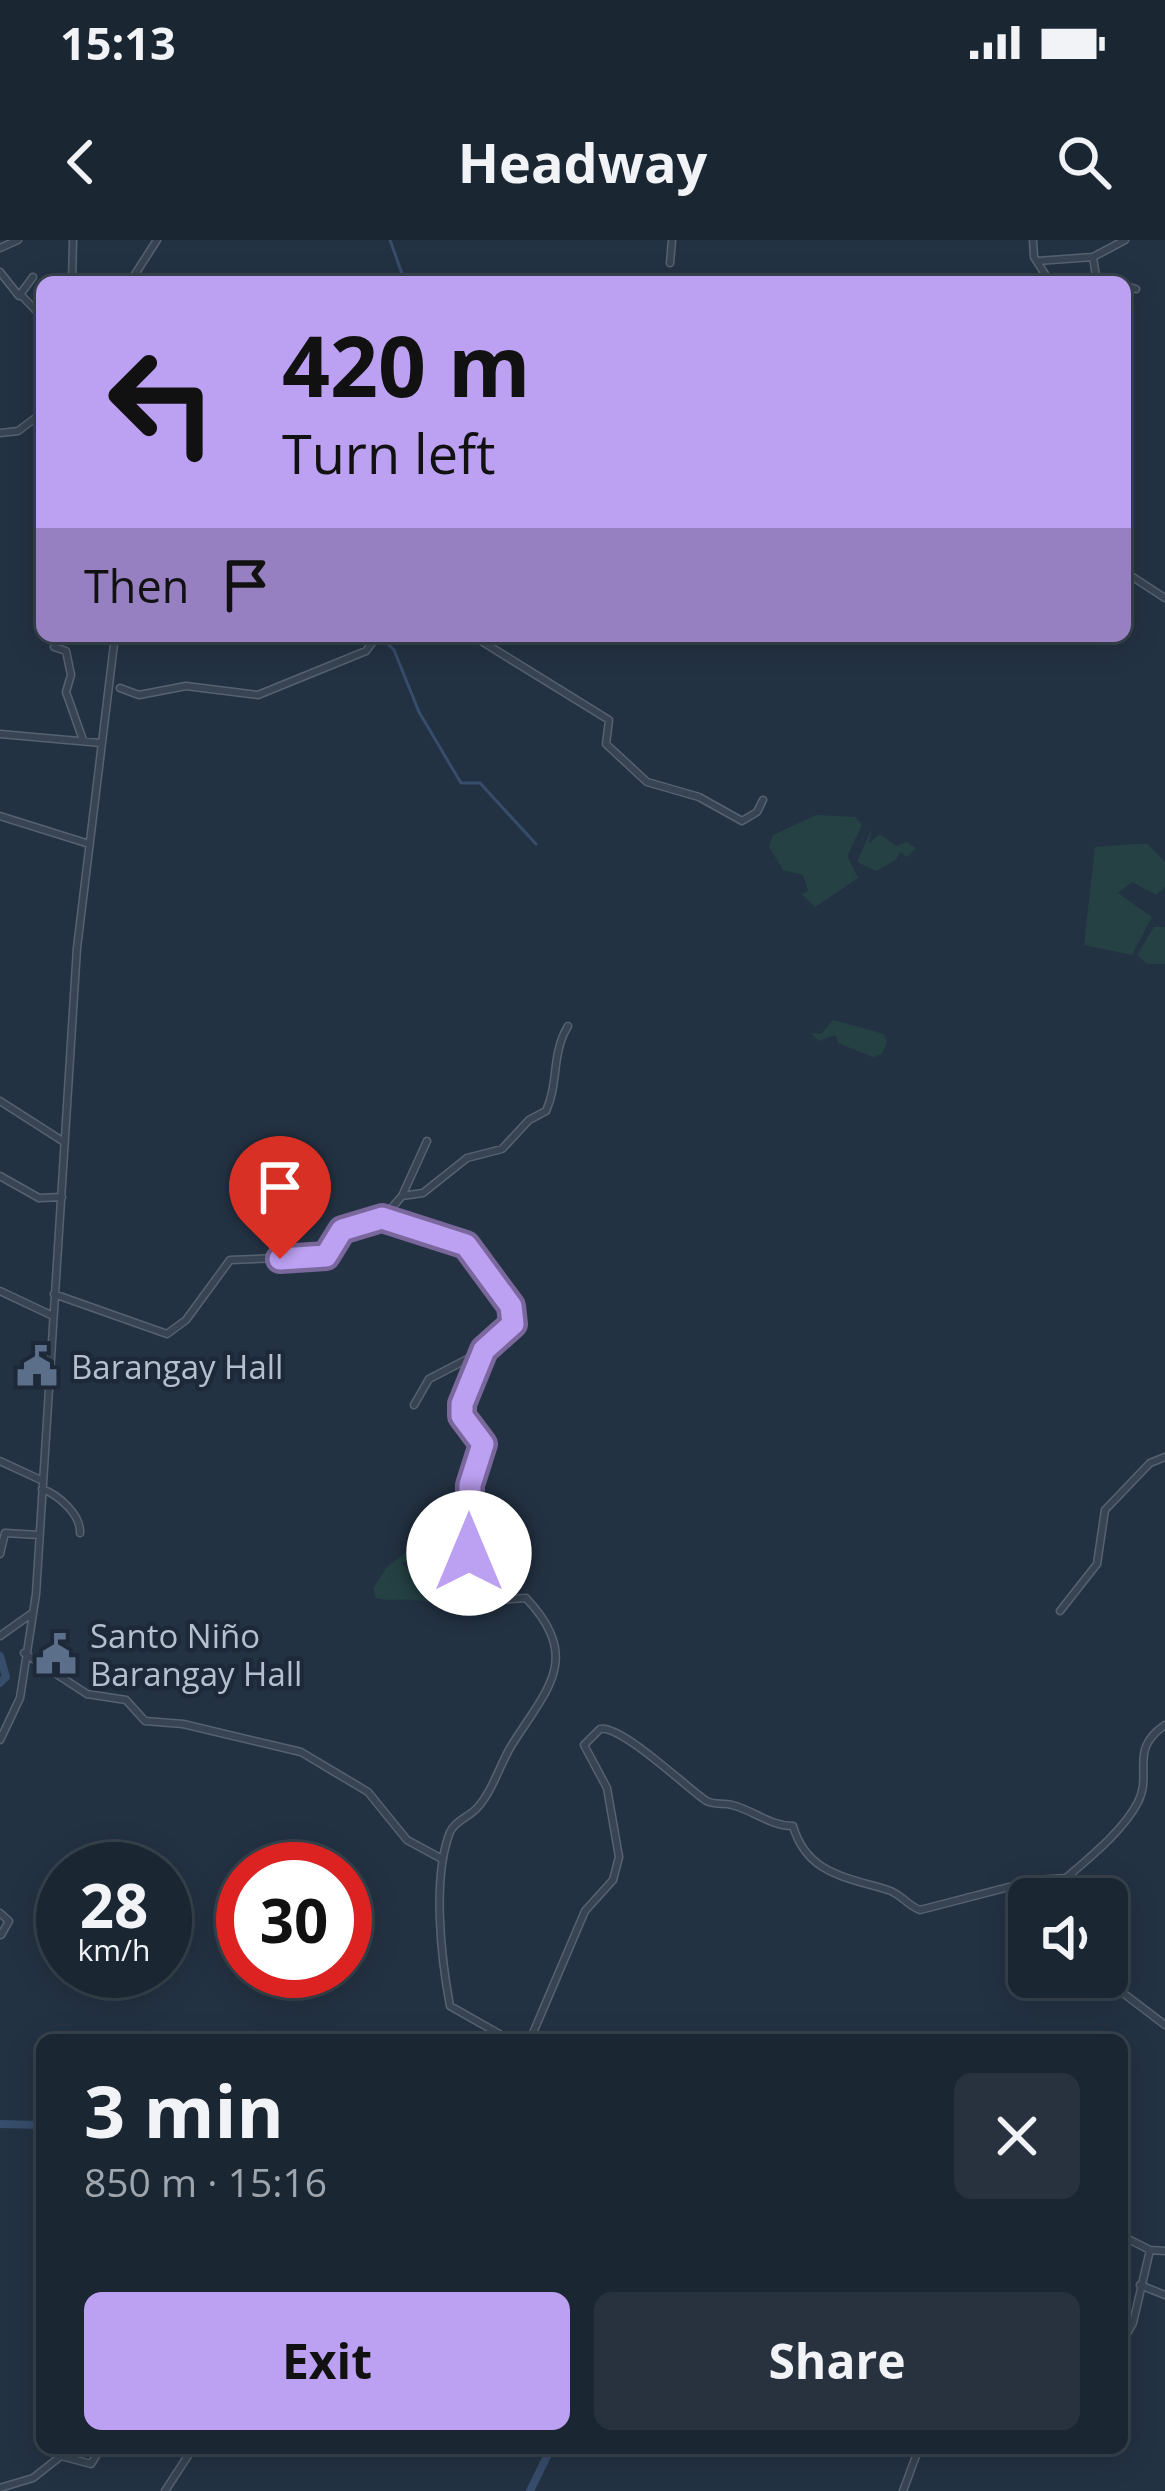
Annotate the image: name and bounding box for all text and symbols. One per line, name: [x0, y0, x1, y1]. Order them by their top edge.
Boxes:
text: 15:13: [60, 12, 176, 73]
text: Headway: [458, 125, 707, 199]
icon: back: [48, 129, 114, 195]
icon: search: [1051, 129, 1117, 195]
text: 420 m: [282, 307, 530, 422]
icon: left: [84, 324, 240, 480]
text: Turn left: [282, 416, 495, 490]
icon: arrive: [213, 552, 279, 618]
text: Then: [84, 555, 189, 616]
pin: [229, 1136, 331, 1259]
icon: arrive: [247, 1154, 313, 1220]
public building icon: Barangay Hall: [14, 1343, 60, 1389]
place label: Barangay Hall: [71, 1344, 283, 1389]
position arrow: [406, 1490, 532, 1616]
place label: Santo Niño Barangay Hall: [90, 1613, 302, 1696]
public building icon: Santo Niño Barangay Hall: [33, 1631, 79, 1677]
speed limit sign: 30: [216, 1842, 372, 1998]
text: 28: [80, 1864, 148, 1946]
map controls: [1008, 1878, 1128, 1998]
button: sound: [1008, 1878, 1128, 1998]
text: km/h: [78, 1929, 150, 1970]
text: 3 min: [84, 2061, 284, 2159]
button: close: [954, 2073, 1080, 2199]
text: 850 m · 15:16: [84, 2155, 327, 2208]
button: Exit: [84, 2292, 570, 2430]
button: Share: [594, 2292, 1080, 2430]

